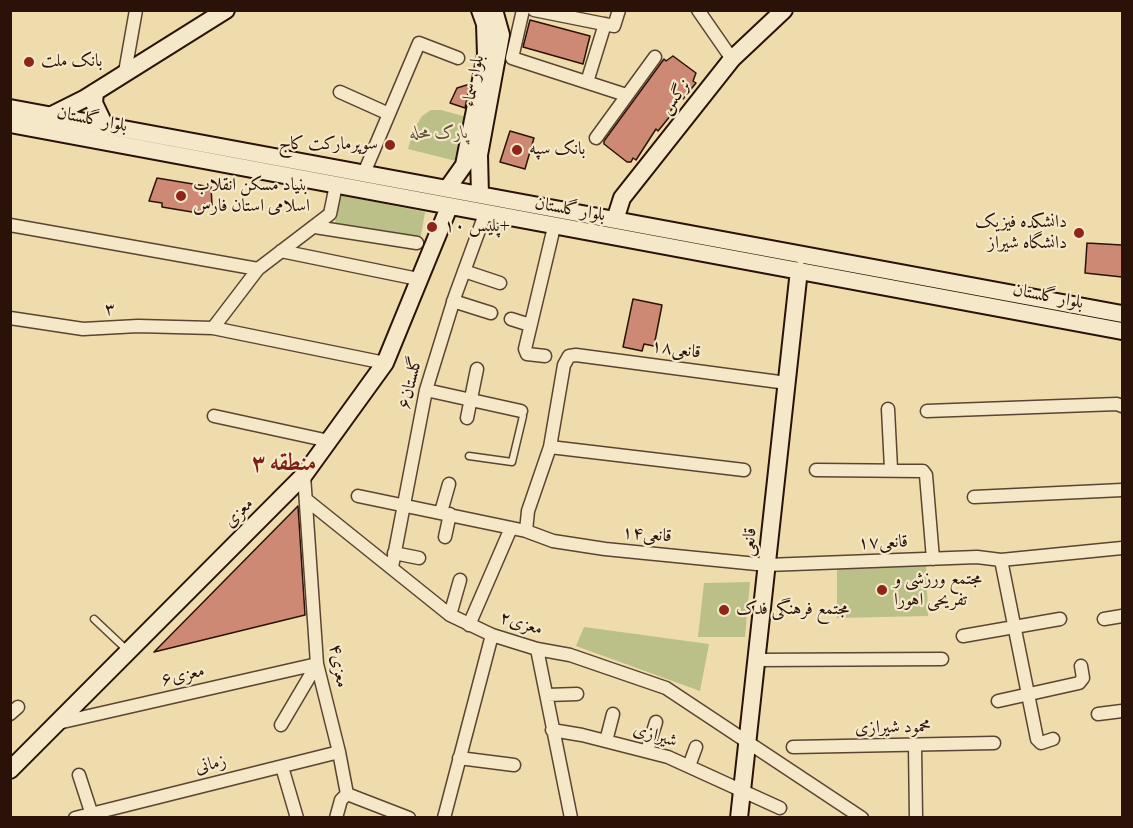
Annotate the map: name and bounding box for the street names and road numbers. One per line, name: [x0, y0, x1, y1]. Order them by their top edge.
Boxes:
street label: بلوار سماء: [458, 53, 490, 109]
street label: نرگس: [656, 75, 696, 119]
street label: بلوار گلستان: [55, 103, 129, 137]
street label: بلوار گلستان: [533, 193, 607, 227]
street label: بلوار گلستان: [1011, 280, 1085, 314]
street label: ۳: [104, 299, 116, 321]
street label: ۱۸قانعی: [650, 336, 702, 364]
street label: گلستان۶: [394, 354, 428, 412]
street label: معزی: [220, 494, 258, 532]
street label: ۱۴قانعی: [621, 522, 673, 548]
street label: قانعی: [738, 527, 762, 557]
street label: ۱۷قانعی: [858, 531, 908, 555]
street label: ۲معزی: [497, 607, 545, 641]
street label: ۴معزی: [324, 642, 352, 690]
street label: ۶معزی: [159, 661, 207, 691]
street label: محمود شیرازی: [855, 717, 931, 739]
street label: شیرازی: [630, 719, 680, 753]
street label: زمانی: [193, 751, 229, 779]

